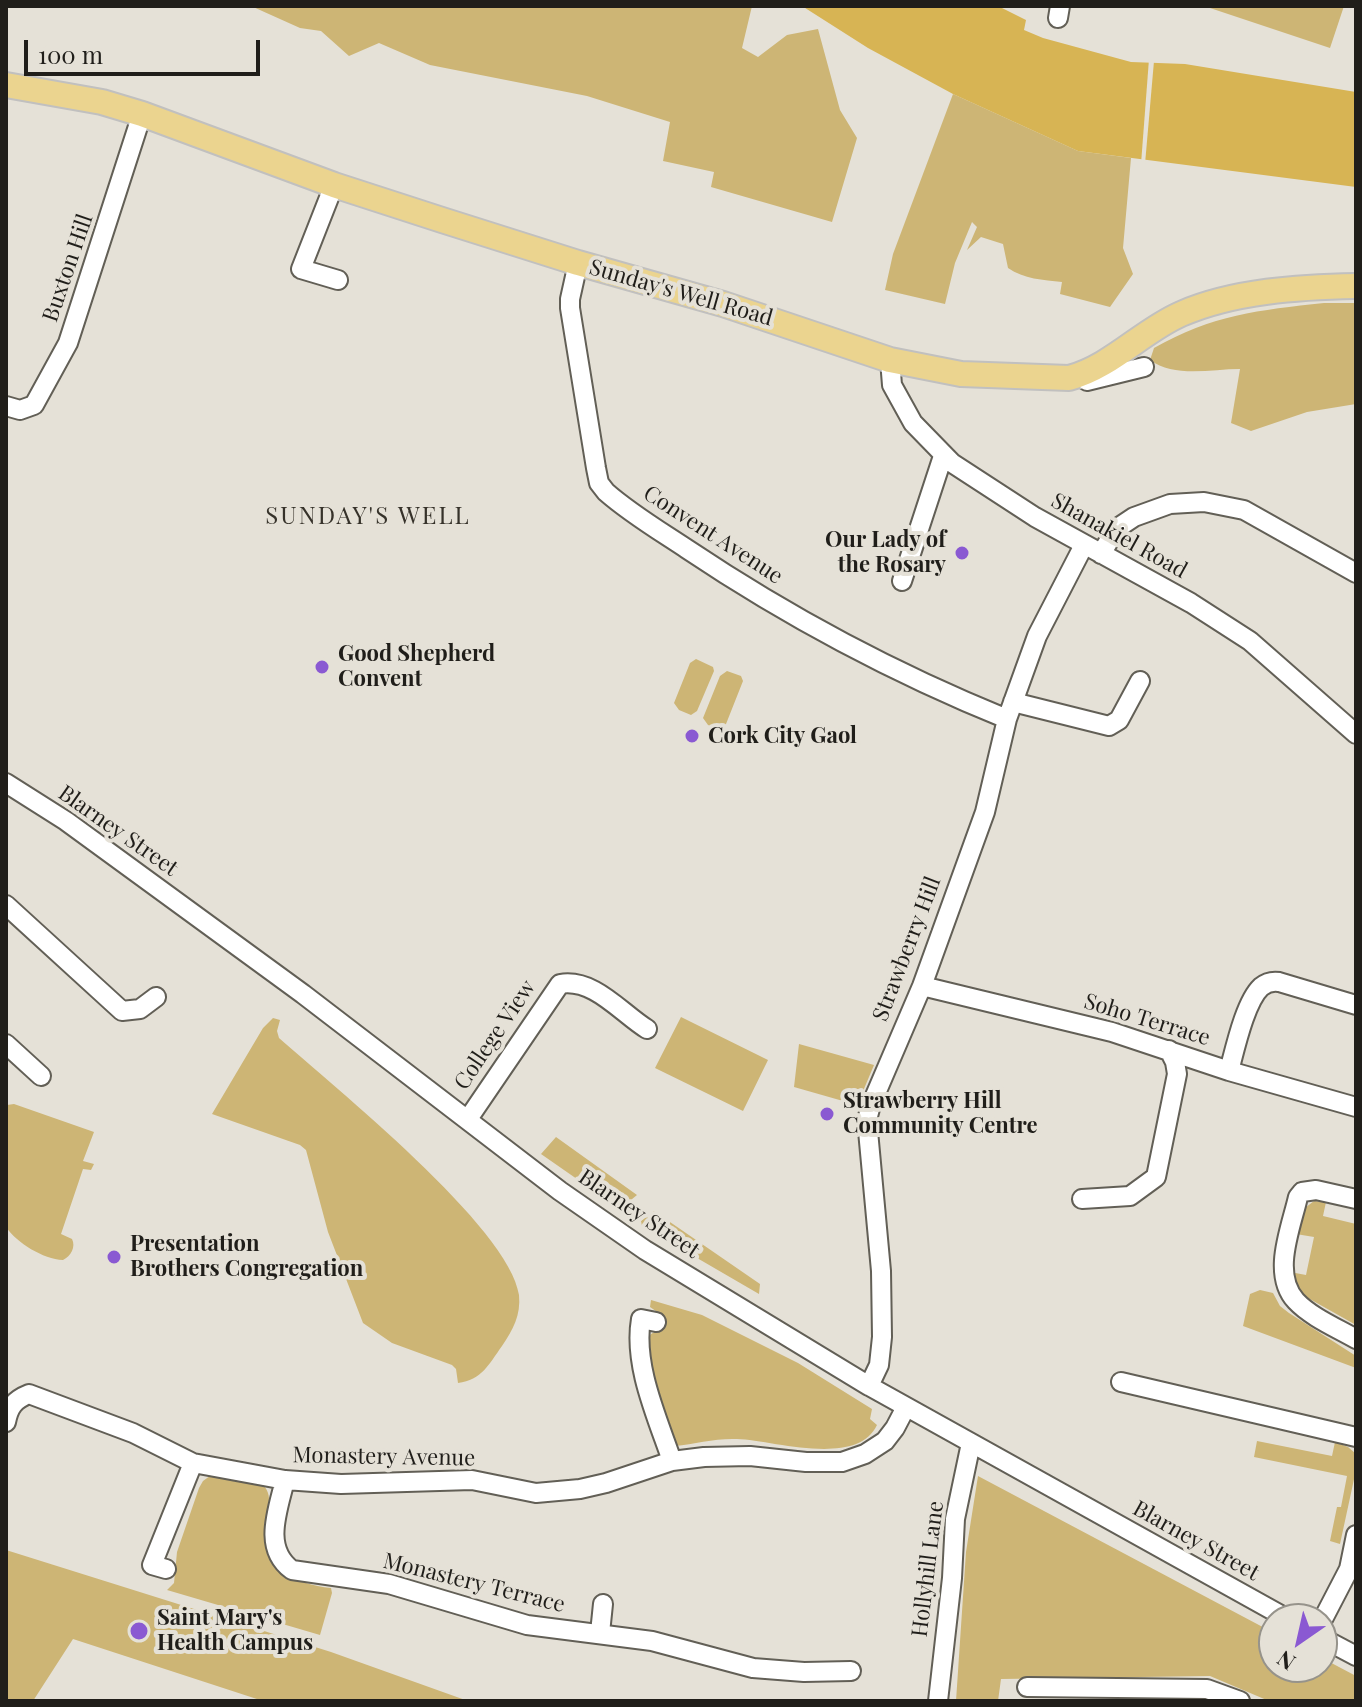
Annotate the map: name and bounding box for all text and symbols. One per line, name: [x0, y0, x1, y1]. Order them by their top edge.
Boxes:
scale bar: [28, 24, 264, 74]
text: 100 m: [38, 38, 103, 70]
street label: Buxton Hill: [37, 211, 99, 325]
street label: Sunday's Well Road: [586, 254, 776, 332]
street label: Convent Avenue: [638, 480, 788, 590]
street label: Shanakiel Road: [1046, 488, 1192, 584]
district label: SUNDAY'S WELL: [265, 503, 471, 531]
place label: Our Lady of the Rosary: [825, 527, 946, 578]
marker: Our Lady of the Rosary: [953, 544, 971, 562]
place label: Good Shepherd Convent: [338, 641, 495, 692]
marker: Good Shepherd Convent: [313, 658, 331, 676]
place label: Cork City Gaol: [708, 723, 857, 749]
marker: Cork City Gaol: [683, 727, 701, 745]
street label: Blarney Street: [53, 780, 183, 882]
street label: Strawberry Hill: [867, 873, 947, 1025]
street label: College View: [449, 975, 541, 1095]
street label: Soho Terrace: [1081, 988, 1213, 1052]
place label: Strawberry Hill Community Centre: [843, 1088, 1038, 1140]
marker: Strawberry Hill Community Centre: [818, 1105, 836, 1123]
street label: Blarney Street: [573, 1164, 705, 1264]
place label: Presentation Brothers Congregation: [130, 1231, 363, 1282]
marker: Presentation Brothers Congregation: [105, 1248, 123, 1266]
street label: Monastery Avenue: [292, 1442, 476, 1472]
street label: Blarney Street: [1128, 1495, 1264, 1587]
street label: Hollyhill Lane: [907, 1499, 949, 1639]
street label: Monastery Terrace: [380, 1548, 568, 1618]
north arrow: [1258, 1603, 1338, 1683]
place label: Saint Mary's Health Campus: [157, 1605, 313, 1656]
marker: Saint Mary's Health Campus: [128, 1620, 150, 1642]
text: N: [1271, 1644, 1301, 1678]

